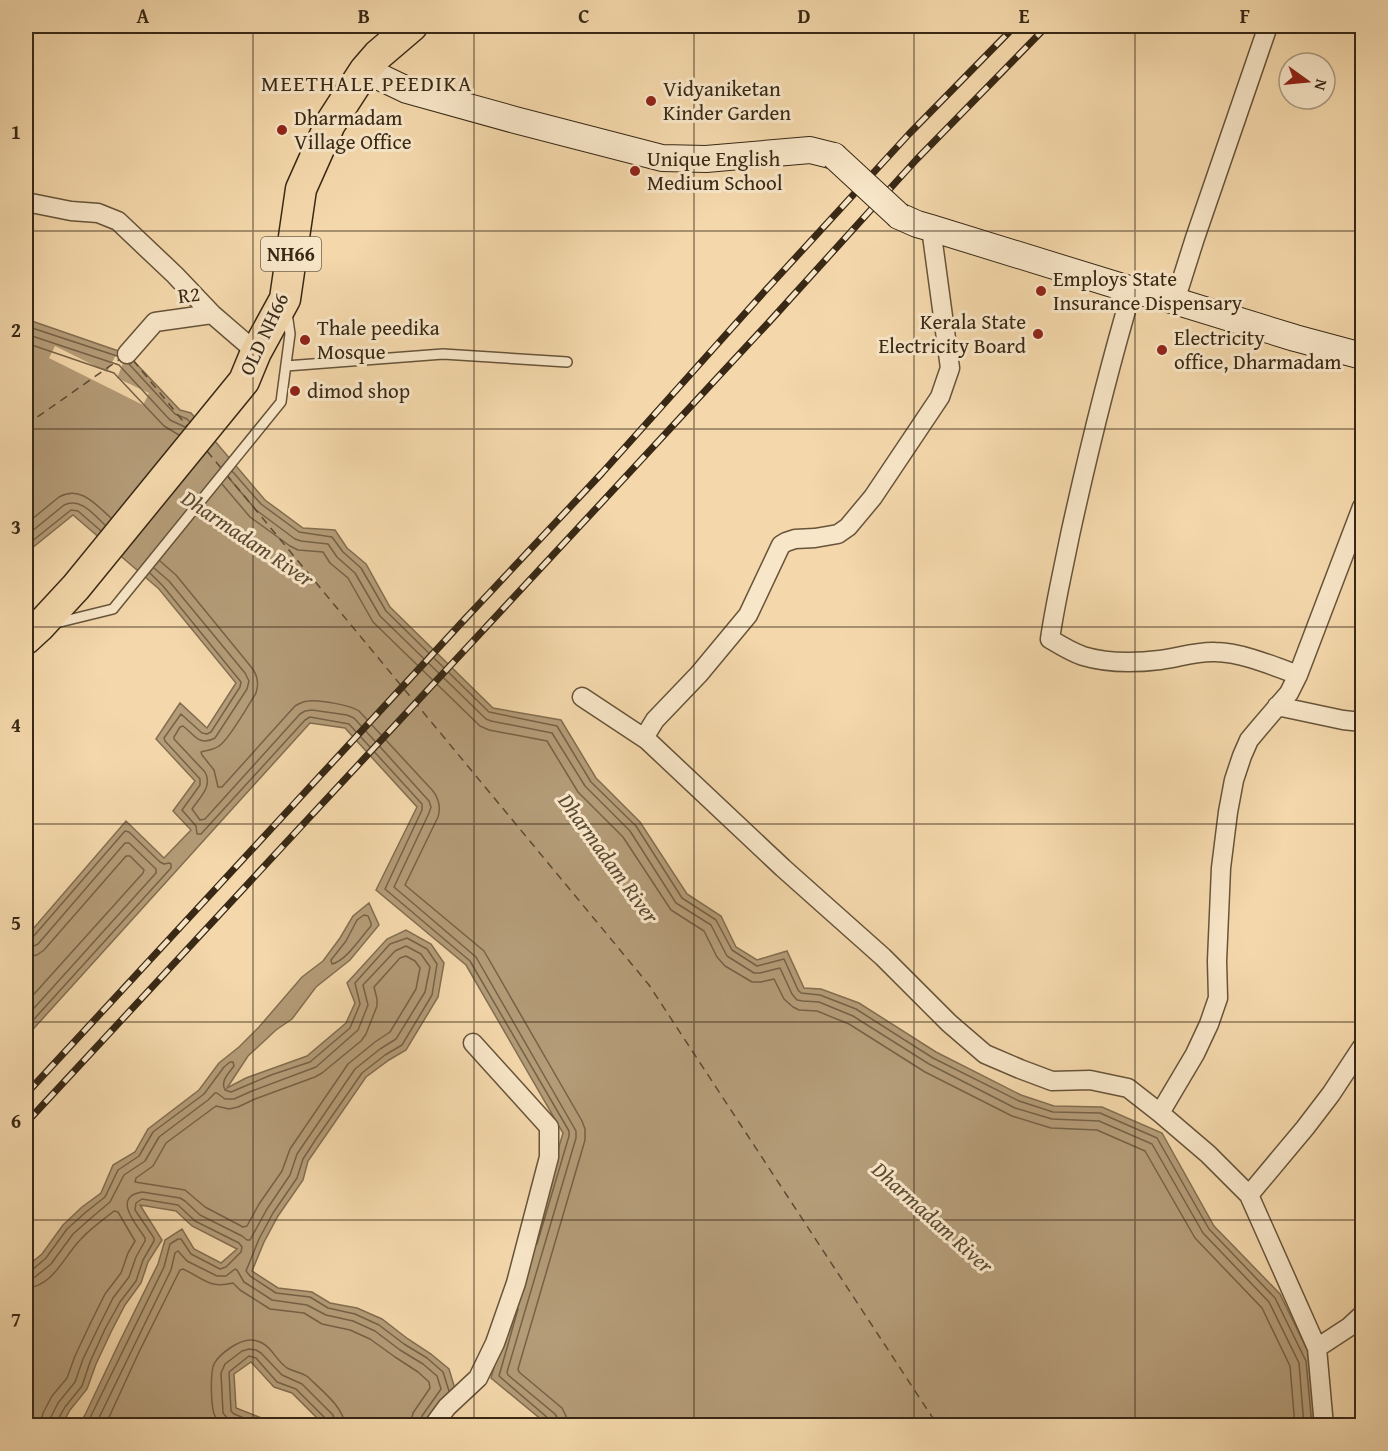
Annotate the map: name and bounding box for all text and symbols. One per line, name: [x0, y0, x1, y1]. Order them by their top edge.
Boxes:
text: A: [137, 1, 150, 30]
text: B: [358, 1, 370, 30]
text: C: [578, 1, 590, 30]
text: D: [797, 1, 811, 30]
text: E: [1019, 1, 1030, 30]
text: F: [1240, 1, 1250, 30]
north arrow: [1277, 51, 1337, 111]
district label: MEETHALE PEEDIKA: [261, 67, 473, 99]
place label: Vidyaniketan Kinder Garden: [663, 73, 791, 128]
text: N: [1308, 77, 1334, 93]
marker: Vidyaniketan Kinder Garden: [644, 94, 658, 108]
place label: Dharmadam Village Office: [294, 102, 412, 157]
text: 1: [11, 117, 21, 146]
marker: Dharmadam Village Office: [275, 123, 289, 137]
place label: Unique English Medium School: [647, 143, 783, 198]
marker: Unique English Medium School: [628, 164, 642, 178]
road number: NH66: [261, 237, 321, 271]
place label: Employs State Insurance Dispensary: [1053, 263, 1243, 318]
street label: R2: [176, 278, 202, 311]
marker: Employs State Insurance Dispensary: [1034, 284, 1048, 298]
street label: OLD NH66: [231, 287, 296, 380]
place label: Kerala State Electricity Board: [878, 306, 1027, 361]
place label: Thale peedika Mosque: [317, 312, 440, 367]
text: 2: [11, 315, 21, 344]
place label: Electricity office, Dharmadam: [1174, 322, 1341, 377]
marker: Kerala State Electricity Board: [1031, 327, 1045, 341]
marker: Thale peedika Mosque: [298, 333, 312, 347]
marker: Electricity office, Dharmadam: [1155, 343, 1169, 357]
place label: dimod shop: [307, 375, 410, 406]
marker: dimod shop: [288, 384, 302, 398]
water label: Dharmadam River: [175, 481, 321, 595]
text: 3: [11, 512, 21, 541]
text: 4: [11, 710, 21, 739]
water label: Dharmadam River: [550, 786, 668, 930]
text: 5: [11, 908, 21, 937]
text: 6: [11, 1106, 21, 1135]
water label: Dharmadam River: [864, 1153, 1001, 1281]
text: 7: [11, 1304, 21, 1333]

